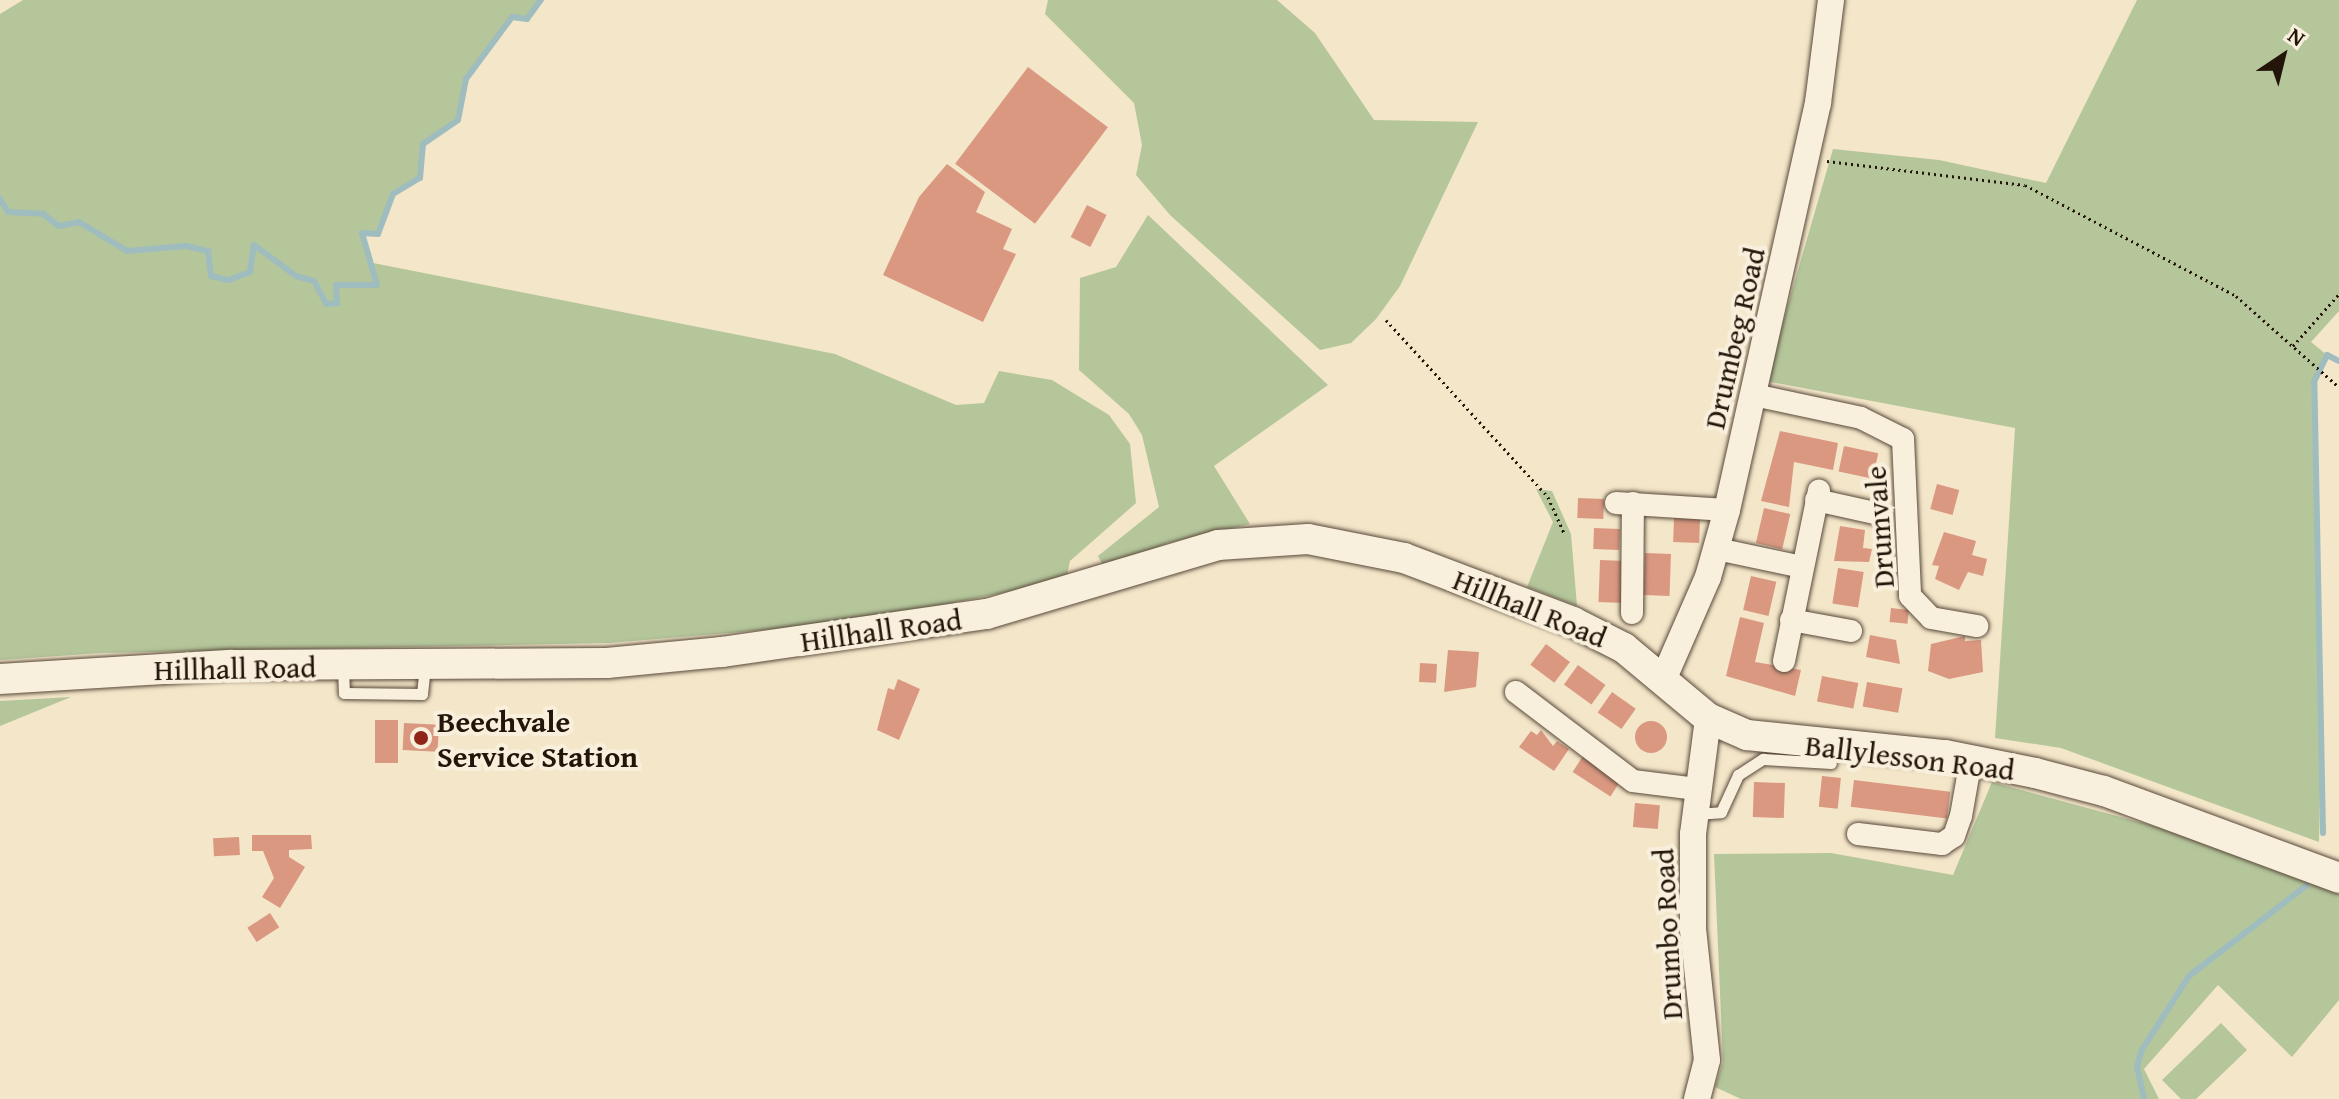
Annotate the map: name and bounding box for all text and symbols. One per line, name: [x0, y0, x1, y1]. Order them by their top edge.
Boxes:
north arrow: [2243, 16, 2323, 96]
text: N: [2282, 19, 2312, 54]
street label: Drumbeg Road: [1696, 244, 1772, 432]
street label: Drumvale: [1857, 465, 1901, 589]
street label: Hillhall Road: [1448, 561, 1612, 655]
street label: Hillhall Road: [798, 601, 964, 659]
street label: Hillhall Road: [153, 649, 317, 687]
place label: Beechvale Service Station: [437, 703, 638, 774]
street label: Ballylesson Road: [1803, 726, 2017, 788]
marker: Beechvale Service Station: [412, 729, 430, 747]
street label: Drumbo Road: [1645, 847, 1689, 1021]

